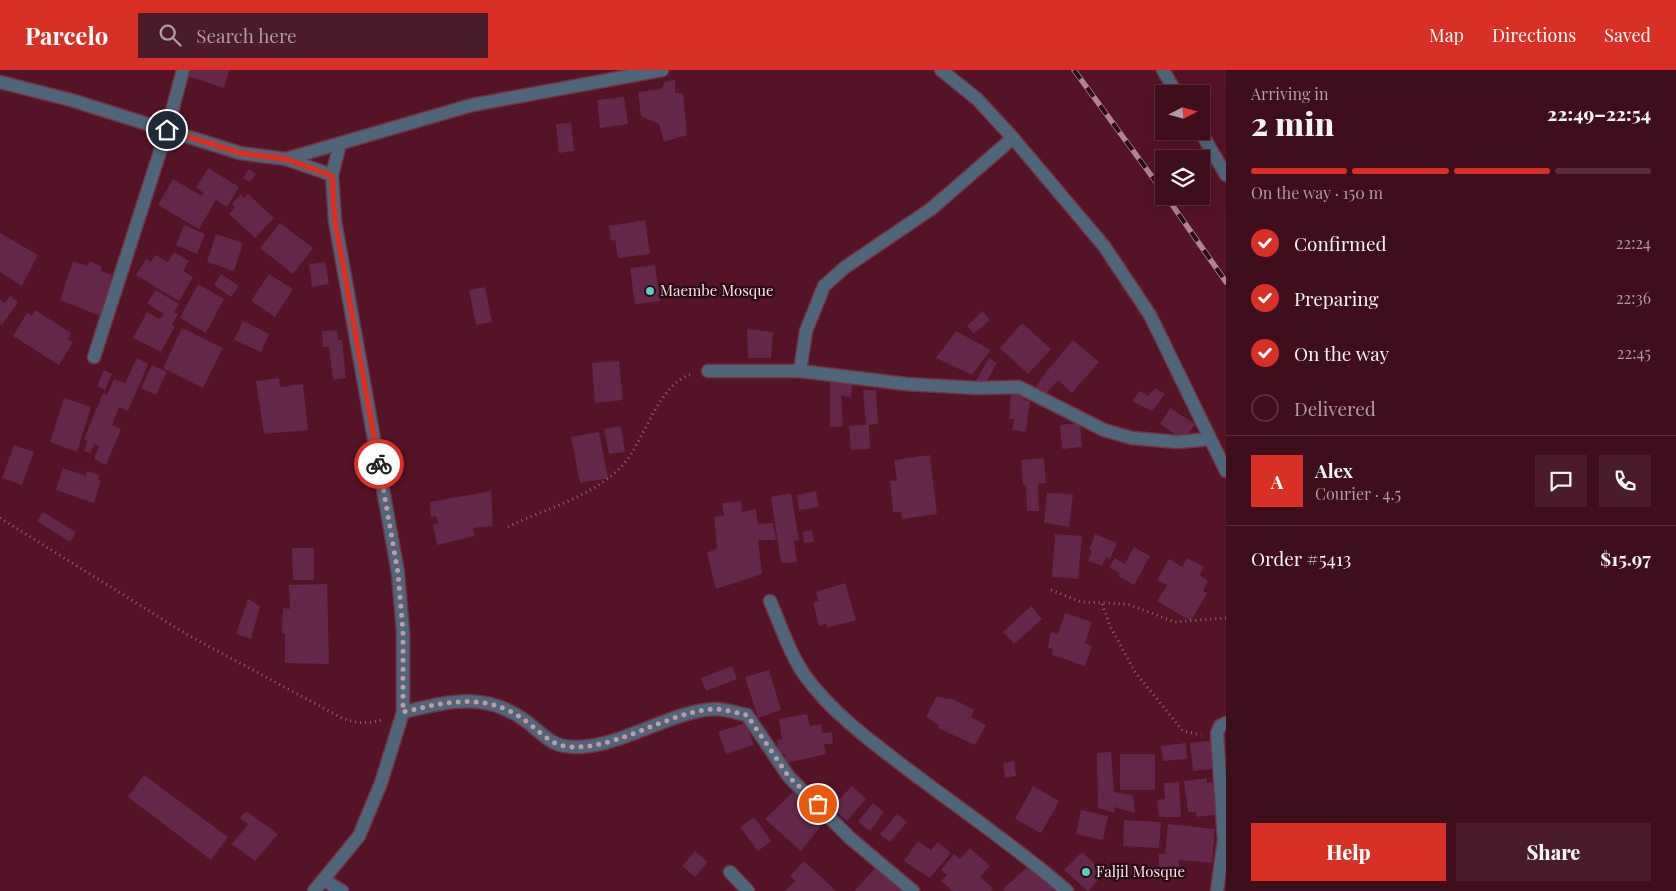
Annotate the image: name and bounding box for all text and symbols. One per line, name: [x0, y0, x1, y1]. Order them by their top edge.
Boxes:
search box: [138, 13, 488, 58]
text: Parcelo: [25, 19, 108, 51]
icon: search: [156, 21, 184, 49]
text: Search here: [196, 22, 297, 48]
text: Map: [1429, 23, 1464, 47]
text: Directions: [1492, 23, 1576, 47]
text: Saved: [1604, 23, 1651, 47]
text: Arriving in: [1251, 83, 1329, 104]
north arrow: [1155, 85, 1210, 140]
map controls: [1155, 85, 1210, 205]
text: 22:49–22:54: [1547, 100, 1651, 126]
text: 2 min: [1251, 101, 1334, 144]
pin: [146, 109, 188, 151]
icon: home: [153, 116, 181, 144]
button: layers: [1155, 150, 1210, 205]
text: On the way · 150 m: [1251, 182, 1383, 203]
icon: check: [1251, 229, 1279, 257]
text: Confirmed: [1294, 230, 1387, 256]
text: 22:24: [1616, 232, 1651, 253]
place label: Maembe Mosque: [660, 280, 774, 300]
icon: check: [1251, 284, 1279, 312]
marker: Maembe Mosque: [644, 285, 656, 297]
text: Preparing: [1294, 285, 1379, 311]
text: 22:36: [1616, 287, 1651, 308]
icon: check: [1251, 339, 1279, 367]
text: On the way: [1294, 340, 1389, 366]
text: 22:45: [1617, 342, 1651, 363]
text: Delivered: [1294, 395, 1376, 421]
courier: [354, 439, 404, 489]
icon: bike: [365, 450, 393, 478]
button: chat: [1535, 455, 1587, 507]
button: phone: [1599, 455, 1651, 507]
text: Alex: [1315, 457, 1353, 483]
text: A: [1271, 468, 1283, 494]
text: Courier · 4.5: [1315, 483, 1401, 504]
text: Order #5413: [1251, 545, 1351, 571]
text: $15.97: [1600, 545, 1651, 571]
pin: [797, 783, 839, 825]
icon: bag: [804, 790, 832, 818]
button: Help: [1251, 823, 1446, 881]
button: Share: [1456, 823, 1651, 881]
place label: Faljil Mosque: [1096, 861, 1185, 881]
marker: Faljil Mosque: [1080, 866, 1092, 878]

